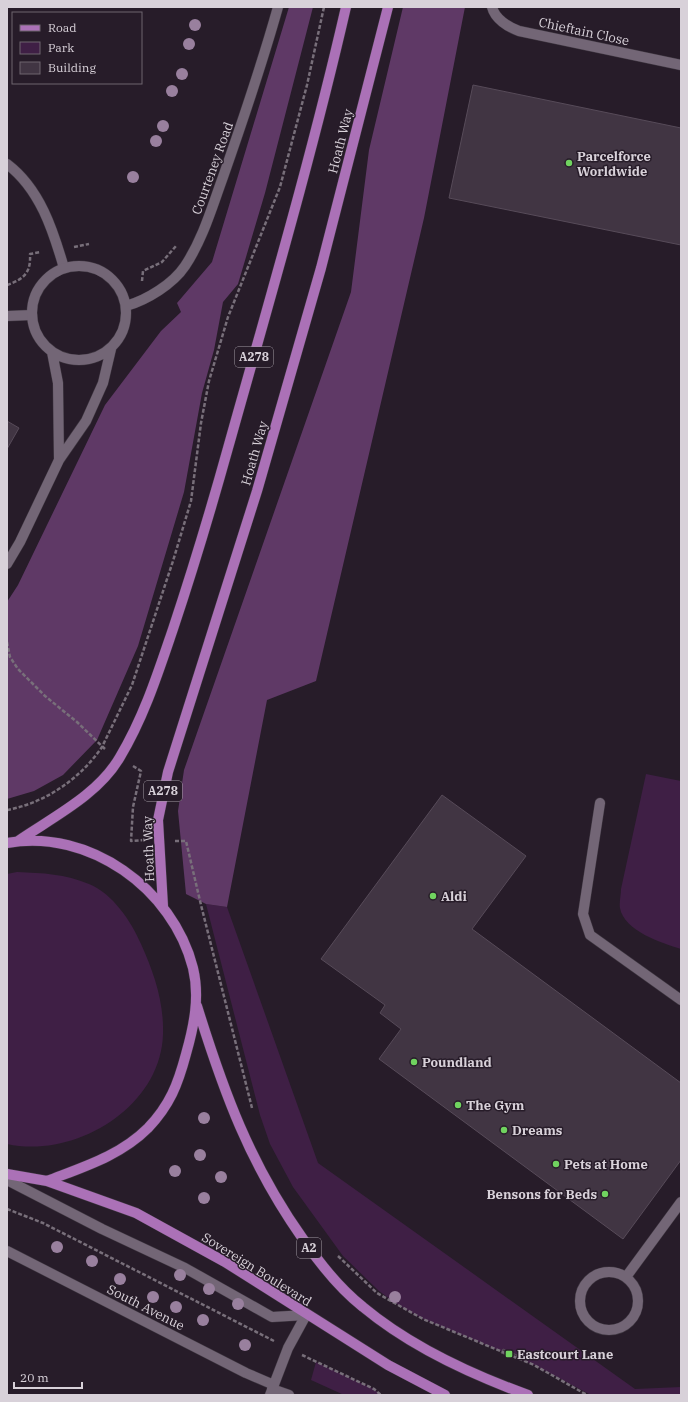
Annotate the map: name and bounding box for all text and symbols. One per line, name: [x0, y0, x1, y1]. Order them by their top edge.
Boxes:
legend: [12, 12, 142, 84]
street label: Chieftain Close: [537, 14, 631, 49]
text: Road: [48, 20, 77, 35]
text: Park: [48, 40, 74, 55]
text: Building: [48, 60, 96, 75]
street label: Hoath Way: [324, 107, 357, 175]
street label: Courteney Road: [188, 119, 237, 217]
place label: Parcelforce Worldwide: [577, 148, 651, 180]
marker: Parcelforce Worldwide: [564, 158, 574, 168]
road number: A278: [235, 347, 273, 367]
street label: Hoath Way: [237, 419, 272, 487]
road number: A278: [144, 781, 182, 801]
street label: Hoath Way: [139, 816, 158, 882]
place label: Aldi: [441, 888, 468, 905]
marker: Aldi: [428, 891, 438, 901]
place label: Poundland: [422, 1054, 492, 1071]
marker: Poundland: [409, 1057, 419, 1067]
place label: The Gym: [466, 1097, 525, 1114]
marker: The Gym: [453, 1100, 463, 1110]
place label: Dreams: [512, 1122, 563, 1139]
marker: Dreams: [499, 1125, 509, 1135]
place label: Pets at Home: [564, 1156, 648, 1173]
marker: Pets at Home: [551, 1159, 561, 1169]
place label: Bensons for Beds: [486, 1186, 597, 1203]
marker: Bensons for Beds: [600, 1189, 610, 1199]
street label: Sovereign Boulevard: [199, 1229, 315, 1310]
road number: A2: [297, 1238, 321, 1258]
street label: South Avenue: [104, 1281, 187, 1334]
place label: Eastcourt Lane: [517, 1346, 613, 1363]
marker: Eastcourt Lane: [504, 1349, 514, 1359]
scale bar: [14, 1364, 82, 1390]
text: 20 m: [20, 1370, 49, 1385]

